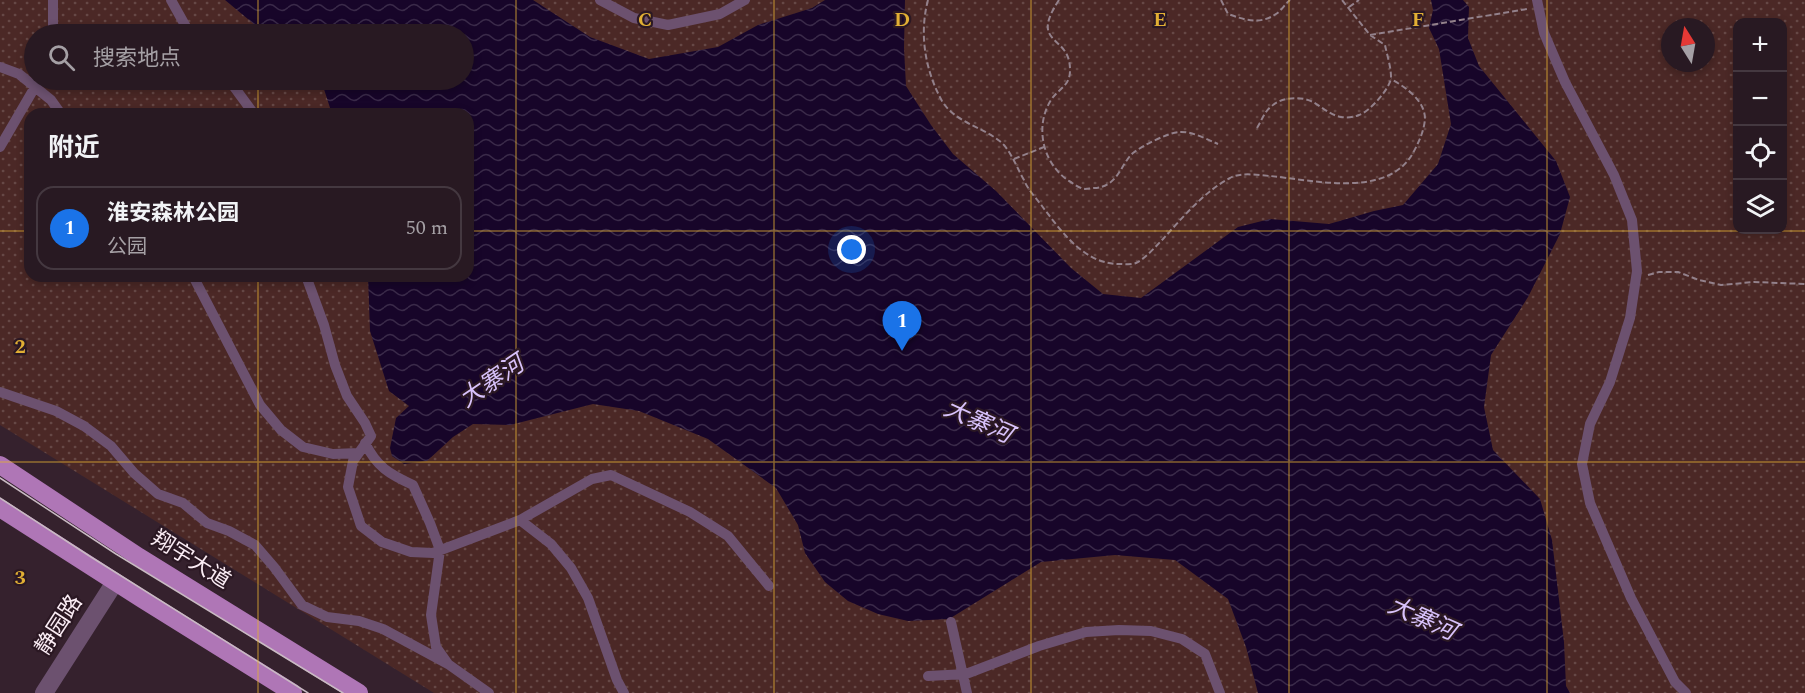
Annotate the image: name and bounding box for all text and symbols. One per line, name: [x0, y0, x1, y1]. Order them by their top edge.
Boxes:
text: C: [638, 5, 652, 35]
text: D: [894, 5, 910, 35]
text: E: [1153, 5, 1167, 35]
text: F: [1412, 5, 1424, 35]
north arrow: [1661, 18, 1715, 72]
map controls: [1733, 18, 1787, 234]
button: +: [1733, 18, 1787, 72]
search box: [24, 24, 474, 90]
icon: search: [45, 41, 78, 74]
text: 搜索地点: [93, 42, 181, 75]
button: −: [1733, 72, 1787, 126]
button: locate: [1733, 126, 1787, 180]
text: 附近: [48, 128, 100, 168]
button: layers: [1733, 180, 1787, 234]
text: 淮安森林公园: [107, 197, 239, 230]
text: 1: [64, 213, 75, 243]
text: 50 m: [406, 213, 448, 243]
text: 公园: [107, 232, 147, 262]
your location: [837, 235, 866, 264]
pin: 1: [882, 302, 922, 351]
text: 2: [14, 332, 26, 362]
water label: 大寨河: [452, 345, 535, 417]
water label: 大寨河: [938, 391, 1022, 455]
street label: 翔宇大道: [145, 523, 237, 597]
text: 3: [14, 563, 26, 593]
street label: 静园路: [27, 588, 91, 662]
water label: 大寨河: [1382, 588, 1466, 652]

